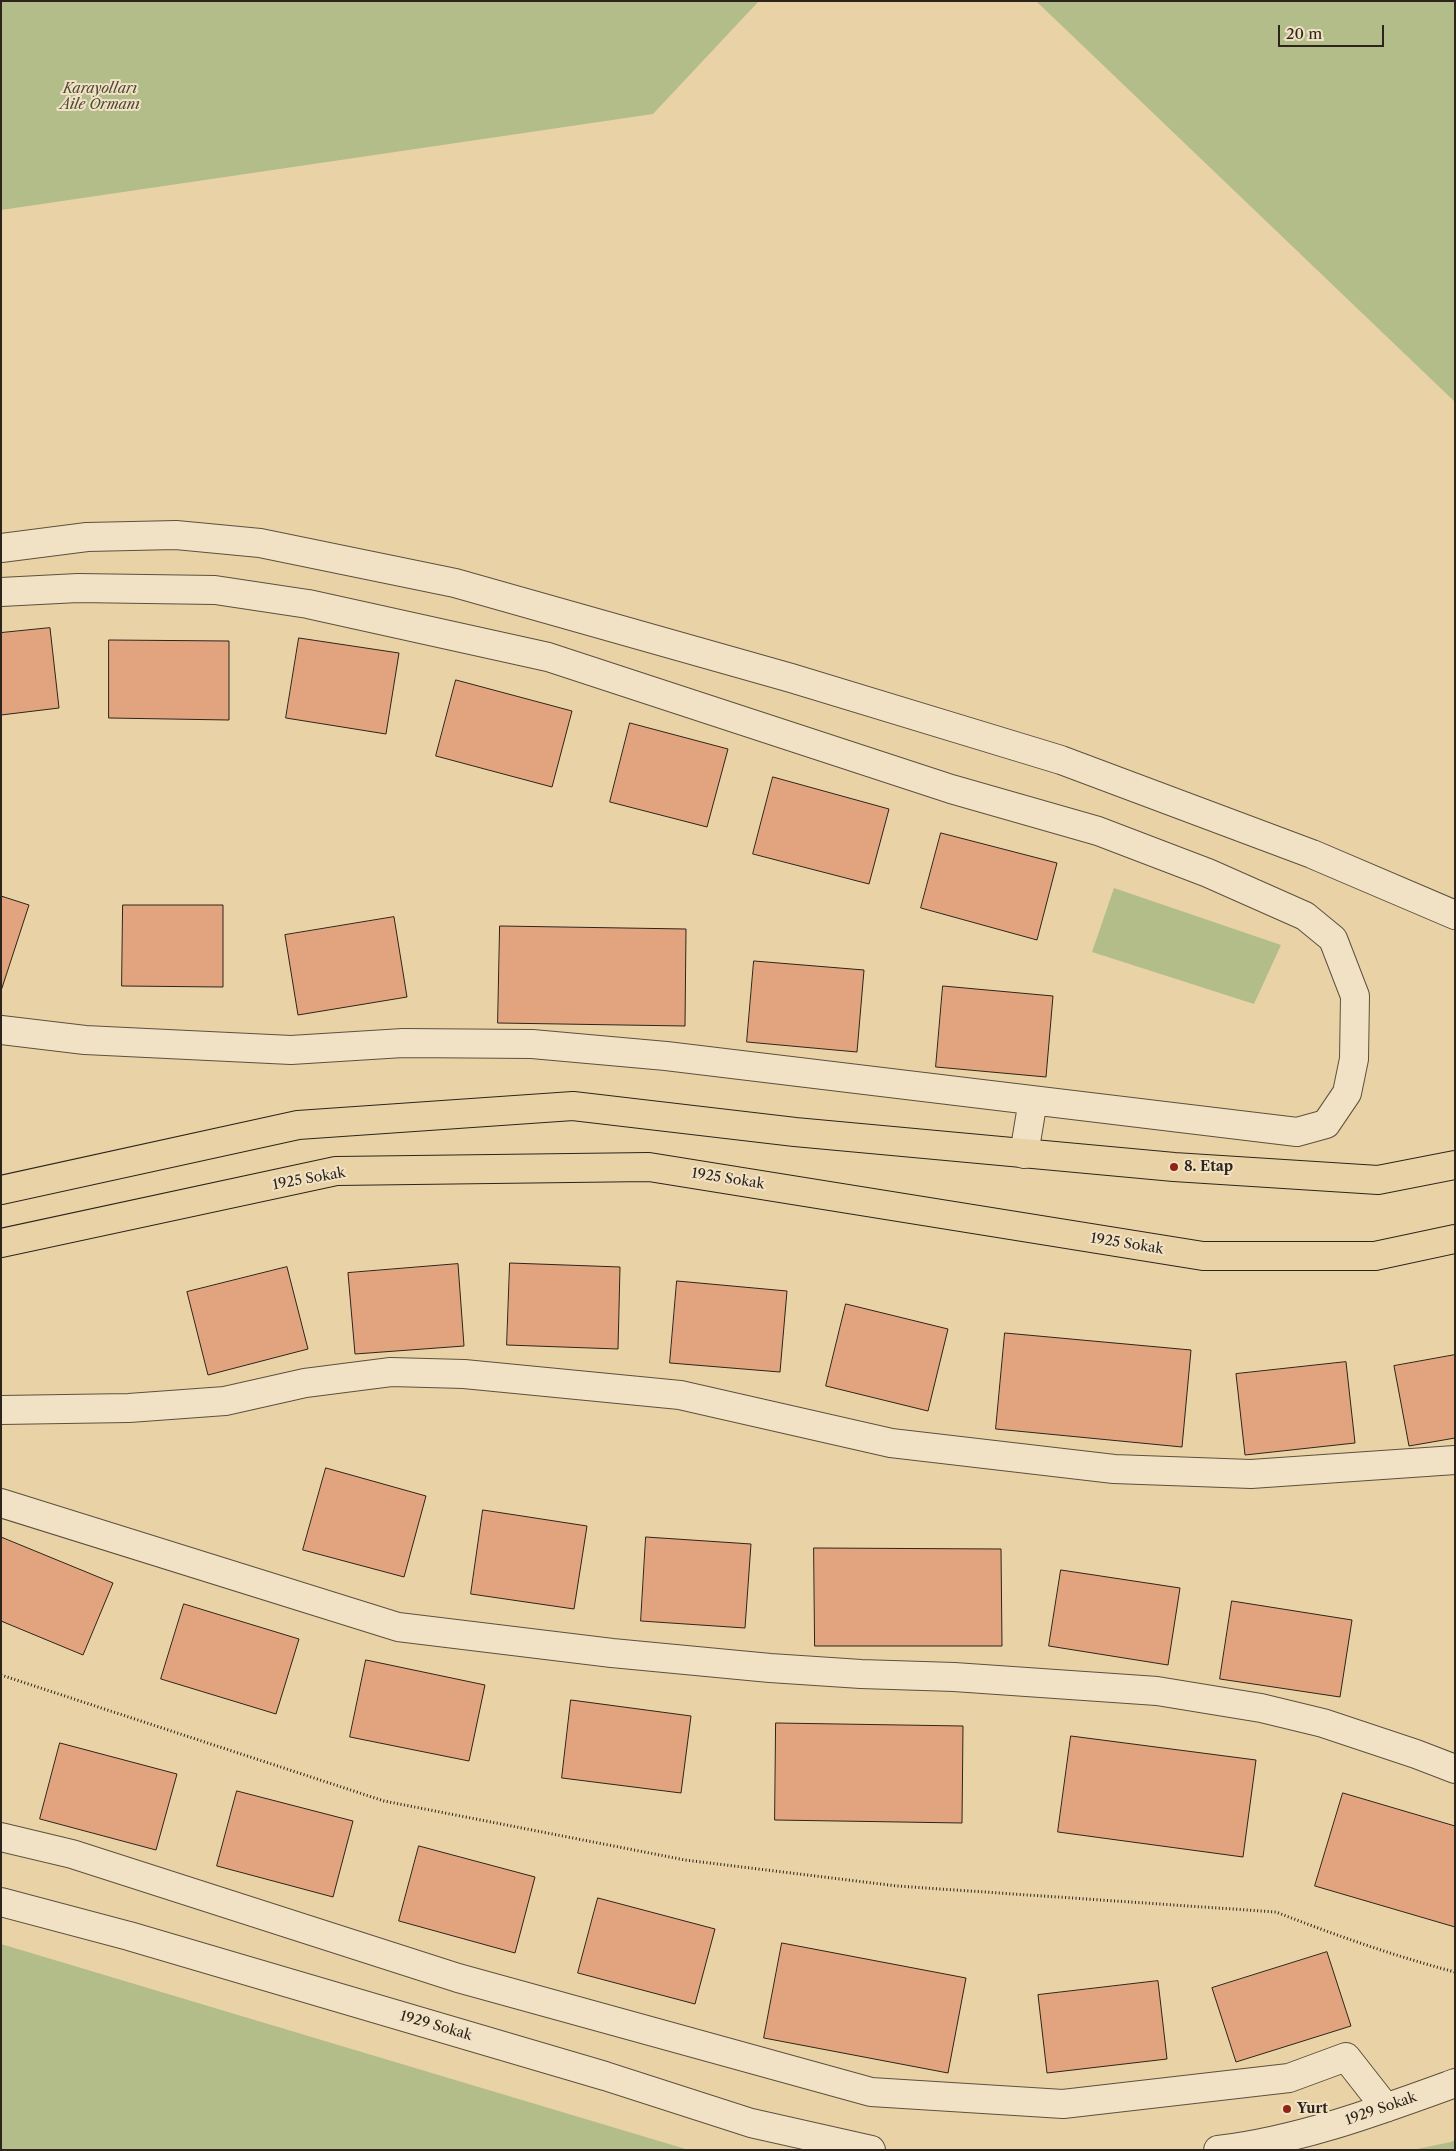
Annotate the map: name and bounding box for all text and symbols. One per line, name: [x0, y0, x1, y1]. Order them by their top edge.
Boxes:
scale bar: [1281, 15, 1387, 47]
text: 20 m: [1286, 24, 1322, 43]
park label: Karayolları Aile Ormanı: [60, 81, 140, 114]
place label: 8. Etap: [1184, 1159, 1233, 1175]
marker: 8. Etap: [1168, 1161, 1180, 1173]
street label: 1925 Sokak: [271, 1164, 347, 1194]
street label: 1925 Sokak: [690, 1165, 766, 1193]
street label: 1925 Sokak: [1089, 1230, 1165, 1258]
street label: 1929 Sokak: [398, 2008, 474, 2044]
street label: 1929 Sokak: [1343, 2089, 1419, 2129]
place label: Yurt: [1297, 2101, 1328, 2117]
marker: Yurt: [1281, 2103, 1293, 2115]

